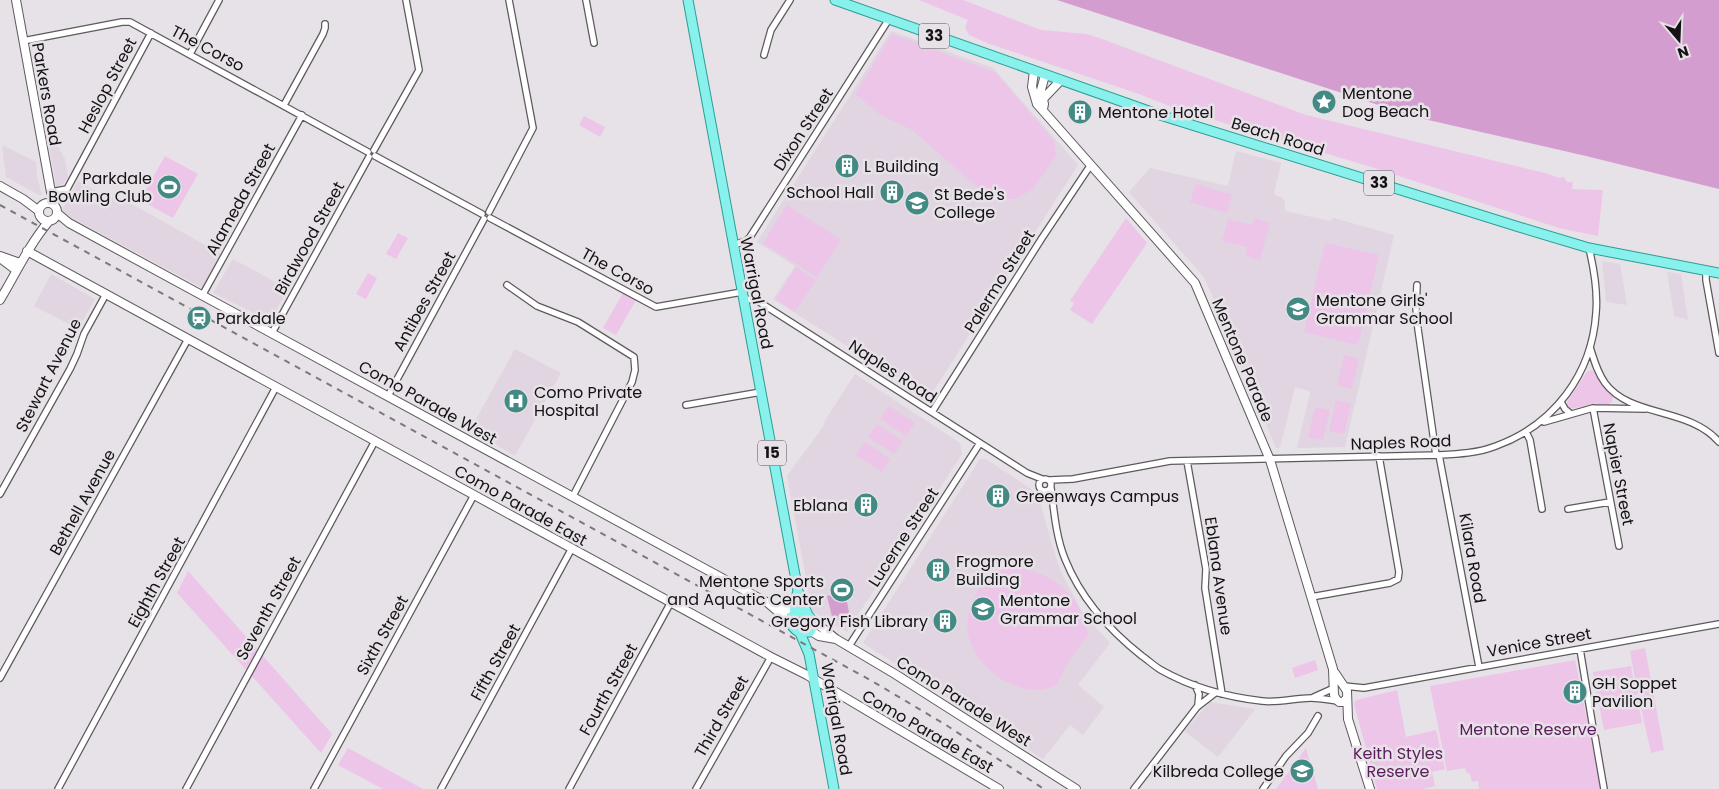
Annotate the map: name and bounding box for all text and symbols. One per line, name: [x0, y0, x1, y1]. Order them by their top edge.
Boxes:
north arrow: [1654, 15, 1704, 65]
street label: The Corso: [167, 19, 249, 77]
road number: 33: [919, 24, 949, 48]
street label: Heslop Street: [73, 33, 142, 137]
street label: Parkers Road: [26, 41, 67, 147]
text: N: [1675, 41, 1691, 63]
place label: Mentone Dog Beach: [1342, 82, 1429, 123]
street label: Dixon Street: [768, 83, 839, 175]
place icon: Mentone Dog Beach: [1311, 89, 1337, 115]
building icon: Mentone Hotel: [1067, 99, 1093, 125]
place label: Mentone Hotel: [1098, 101, 1213, 124]
street label: Beach Road: [1228, 111, 1327, 162]
street label: Alameda Street: [200, 139, 281, 259]
building icon: L Building: [834, 153, 860, 179]
place label: L Building: [864, 155, 939, 178]
place label: Parkdale Bowling Club: [48, 167, 152, 208]
road number: 33: [1364, 170, 1394, 196]
sports icon: Parkdale Bowling Club: [156, 174, 182, 200]
street label: Birdwood Street: [269, 177, 350, 299]
building icon: School Hall: [879, 179, 905, 205]
place label: School Hall: [786, 181, 874, 204]
place label: St Bede's College: [934, 183, 1005, 224]
school or university icon: St Bede's College: [904, 190, 930, 216]
street label: Palermo Street: [958, 225, 1040, 337]
street label: Warrigal Road: [734, 235, 779, 351]
street label: The Corso: [577, 242, 658, 301]
street label: Antibes Street: [387, 247, 461, 355]
place label: Mentone Girls' Grammar School: [1316, 289, 1453, 330]
street label: Mentone Parade: [1206, 295, 1279, 426]
school or university icon: Mentone Girls' Grammar School: [1285, 296, 1311, 322]
station icon: Parkdale: [186, 305, 212, 331]
place label: Parkdale: [216, 307, 286, 330]
street label: Stewart Avenue: [10, 314, 87, 436]
street label: Naples Road: [844, 334, 941, 409]
street label: Como Parade West: [354, 355, 501, 450]
place label: Como Private Hospital: [534, 381, 642, 422]
hospital icon: Como Private Hospital: [503, 388, 529, 414]
street label: Napier Street: [1597, 421, 1640, 527]
street label: Naples Road: [1350, 429, 1452, 456]
road number: 15: [758, 440, 786, 466]
street label: Bethell Avenue: [44, 445, 121, 559]
street label: Como Parade East: [450, 459, 591, 552]
street label: Lucerne Street: [863, 483, 944, 591]
building icon: Greenways Campus: [985, 483, 1011, 509]
place label: Greenways Campus: [1016, 485, 1179, 508]
building icon: Eblana: [853, 492, 879, 518]
place label: Eblana: [793, 494, 848, 517]
street label: Kilara Road: [1453, 511, 1492, 605]
street label: Eblana Avenue: [1199, 515, 1238, 637]
street label: Eighth Street: [122, 533, 191, 632]
place label: Frogmore Building: [956, 550, 1034, 591]
street label: Seventh Street: [230, 552, 307, 664]
building icon: Frogmore Building: [925, 557, 951, 583]
place label: Mentone Sports and Aquatic Center: [667, 570, 824, 611]
sports icon: Mentone Sports and Aquatic Center: [829, 577, 855, 603]
place label: Mentone Grammar School: [1000, 589, 1137, 630]
street label: Sixth Street: [351, 591, 414, 679]
school or university icon: Mentone Grammar School: [970, 596, 996, 622]
building icon: Gregory Fish Library: [932, 608, 958, 634]
place label: Gregory Fish Library: [771, 610, 928, 633]
street label: Fifth Street: [465, 620, 526, 705]
street label: Venice Street: [1485, 622, 1593, 663]
street label: Fourth Street: [574, 639, 643, 739]
street label: Como Parade West: [892, 651, 1036, 752]
street label: Warrigal Road: [815, 661, 858, 777]
street label: Third Street: [689, 671, 754, 761]
place label: GH Soppet Pavilion: [1592, 672, 1677, 713]
building icon: GH Soppet Pavilion: [1562, 679, 1588, 705]
street label: Como Parade East: [858, 684, 998, 779]
park label: Mentone Reserve: [1459, 718, 1597, 741]
park label: Keith Styles Reserve: [1353, 742, 1443, 783]
school or university icon: Kilbreda College: [1289, 758, 1315, 784]
place label: Kilbreda College: [1153, 760, 1284, 783]

